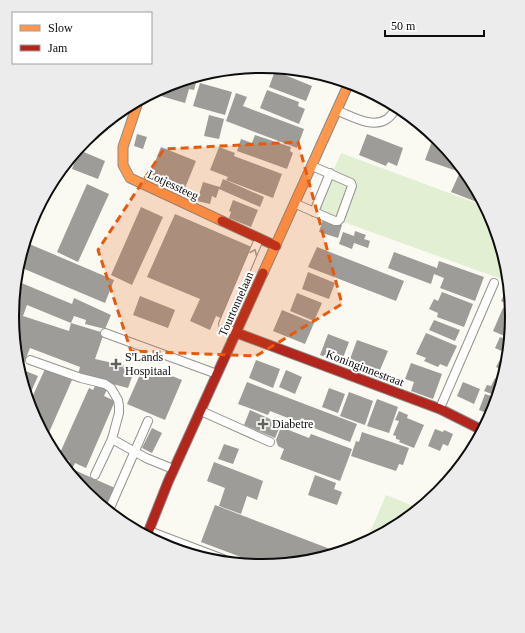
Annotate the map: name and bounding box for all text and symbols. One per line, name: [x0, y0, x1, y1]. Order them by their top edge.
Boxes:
legend: [12, 12, 152, 64]
scale bar: [385, 12, 484, 38]
text: 50 m: [391, 19, 416, 33]
text: Slow: [48, 21, 73, 35]
text: Jam: [48, 41, 68, 55]
street label: Lotjessteeg: [145, 167, 201, 203]
one-way arrow: [249, 249, 257, 256]
street label: Tourtonnelaan: [216, 270, 256, 338]
street label: Koninginnestraat: [324, 347, 407, 390]
place label: S'Lands Hospitaal: [125, 350, 172, 378]
marker: S'Lands Hospitaal: [110, 358, 122, 370]
place label: Diabetre: [272, 417, 313, 431]
marker: Diabetre: [257, 418, 269, 430]

